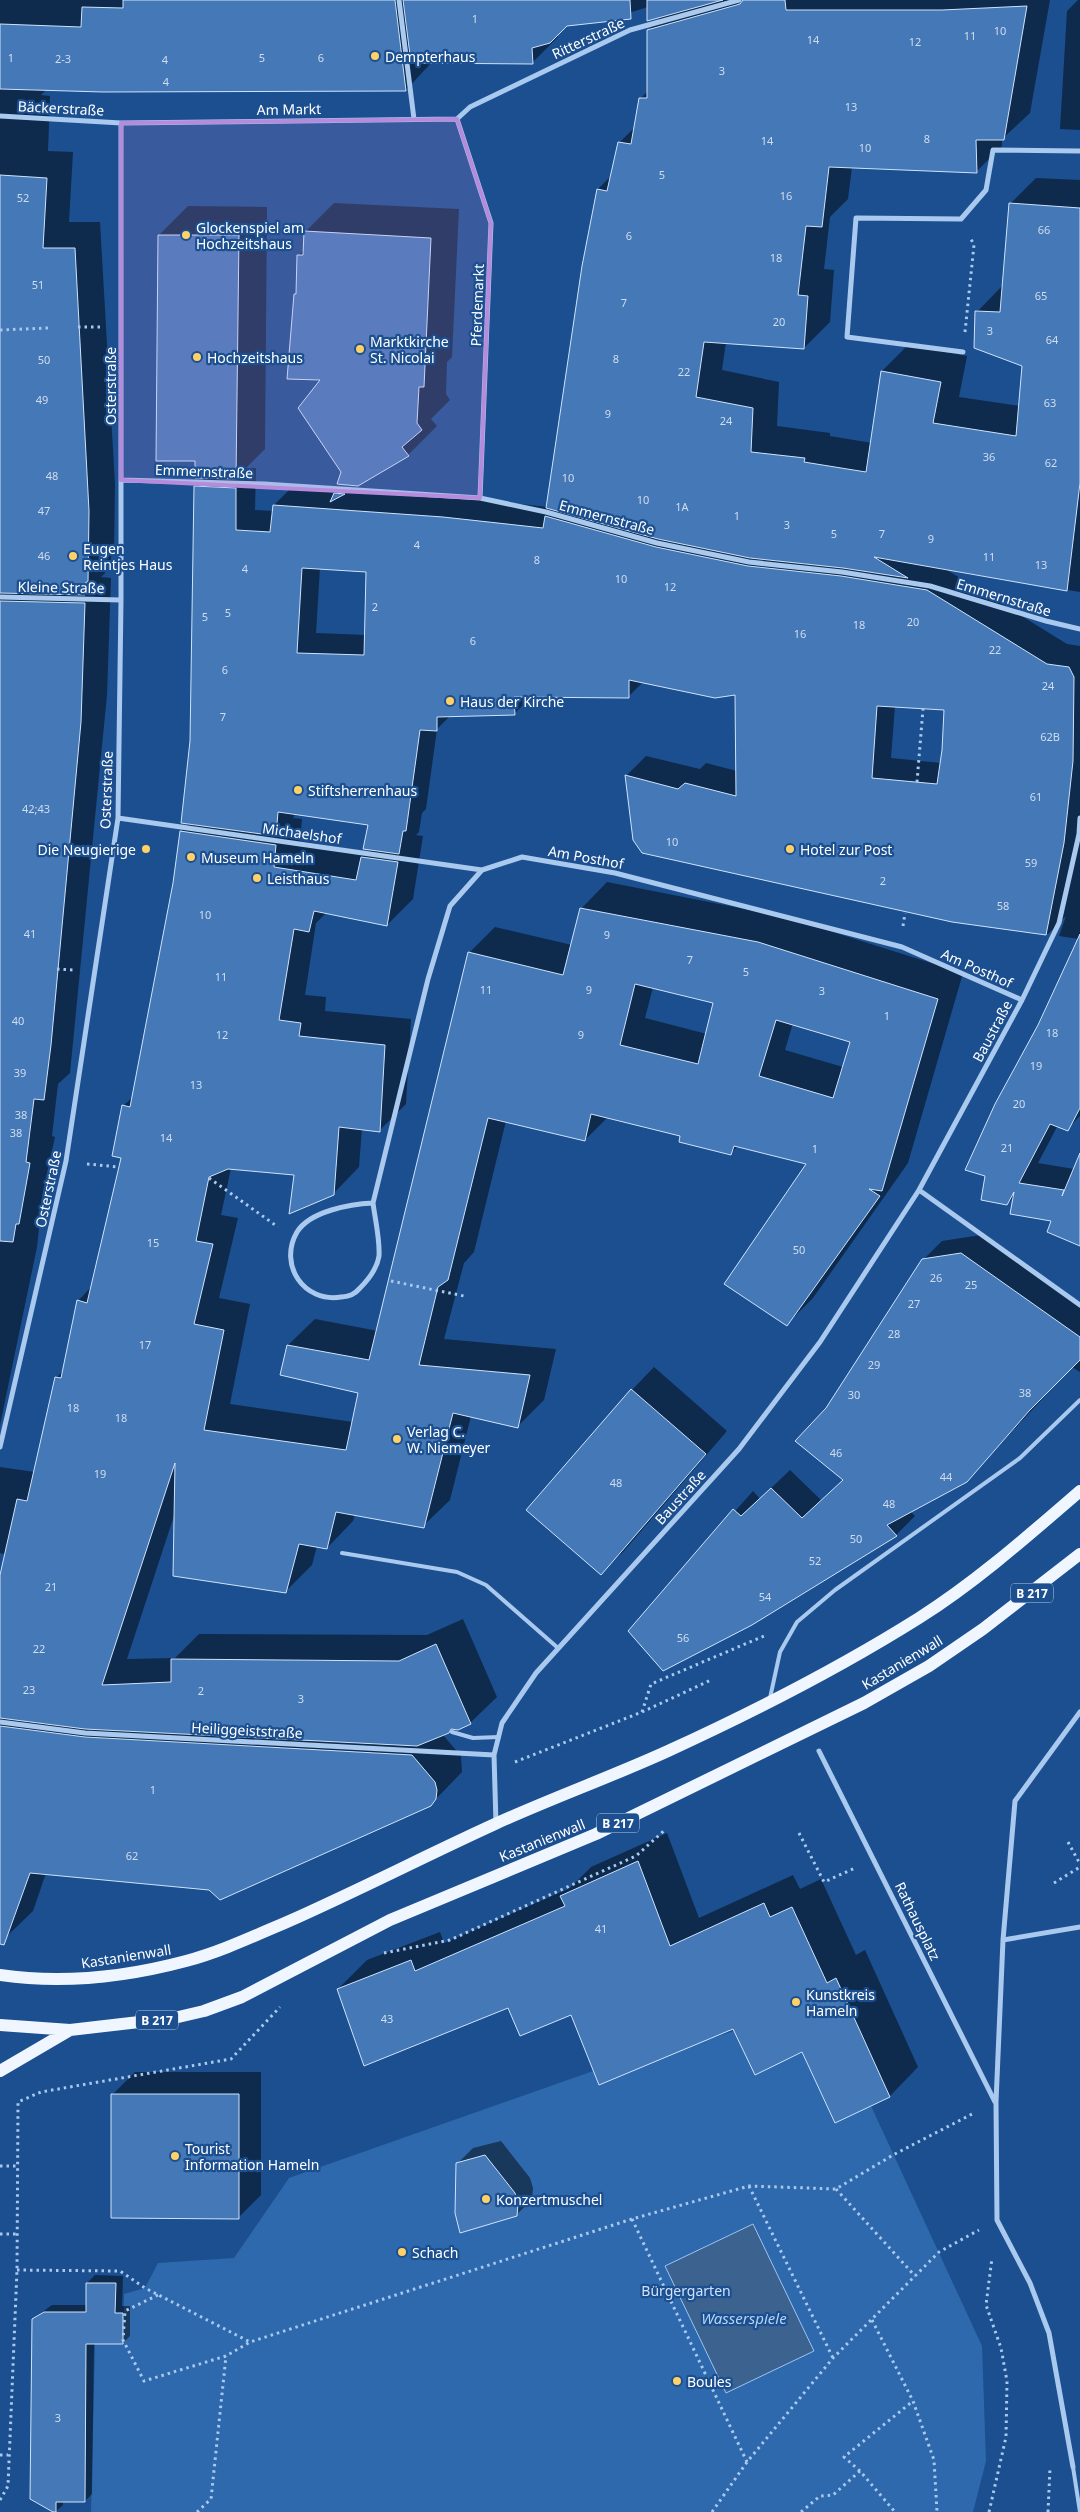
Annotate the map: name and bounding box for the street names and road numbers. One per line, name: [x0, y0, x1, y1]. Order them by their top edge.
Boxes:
street label: Ritterstraße: [549, 13, 627, 63]
street label: Bäckerstraße: [17, 96, 105, 120]
street label: Am Markt: [257, 99, 321, 119]
street label: Pferdemarkt: [466, 263, 488, 347]
street label: Osterstraße: [101, 347, 120, 425]
street label: Emmernstraße: [155, 460, 253, 482]
street label: Emmernstraße: [557, 495, 657, 539]
street label: Emmernstraße: [954, 574, 1054, 620]
street label: Kleine Straße: [17, 577, 105, 597]
street label: Osterstraße: [95, 750, 117, 829]
street label: Michaelshof: [261, 818, 344, 848]
street label: Am Posthof: [547, 841, 626, 873]
street label: Am Posthof: [938, 944, 1017, 993]
street label: Baustraße: [968, 997, 1016, 1065]
street label: Osterstraße: [31, 1149, 65, 1229]
street label: Baustraße: [650, 1466, 710, 1528]
road number: B 217: [1011, 1584, 1053, 1602]
street label: Kastanienwall: [858, 1630, 946, 1694]
street label: Heiliggeiststraße: [191, 1718, 303, 1742]
street label: Kastanienwall: [496, 1814, 588, 1866]
road number: B 217: [597, 1814, 639, 1832]
street label: Rathausplatz: [891, 1879, 945, 1964]
street label: Kastanienwall: [80, 1939, 172, 1973]
road number: B 217: [136, 2010, 178, 2030]

